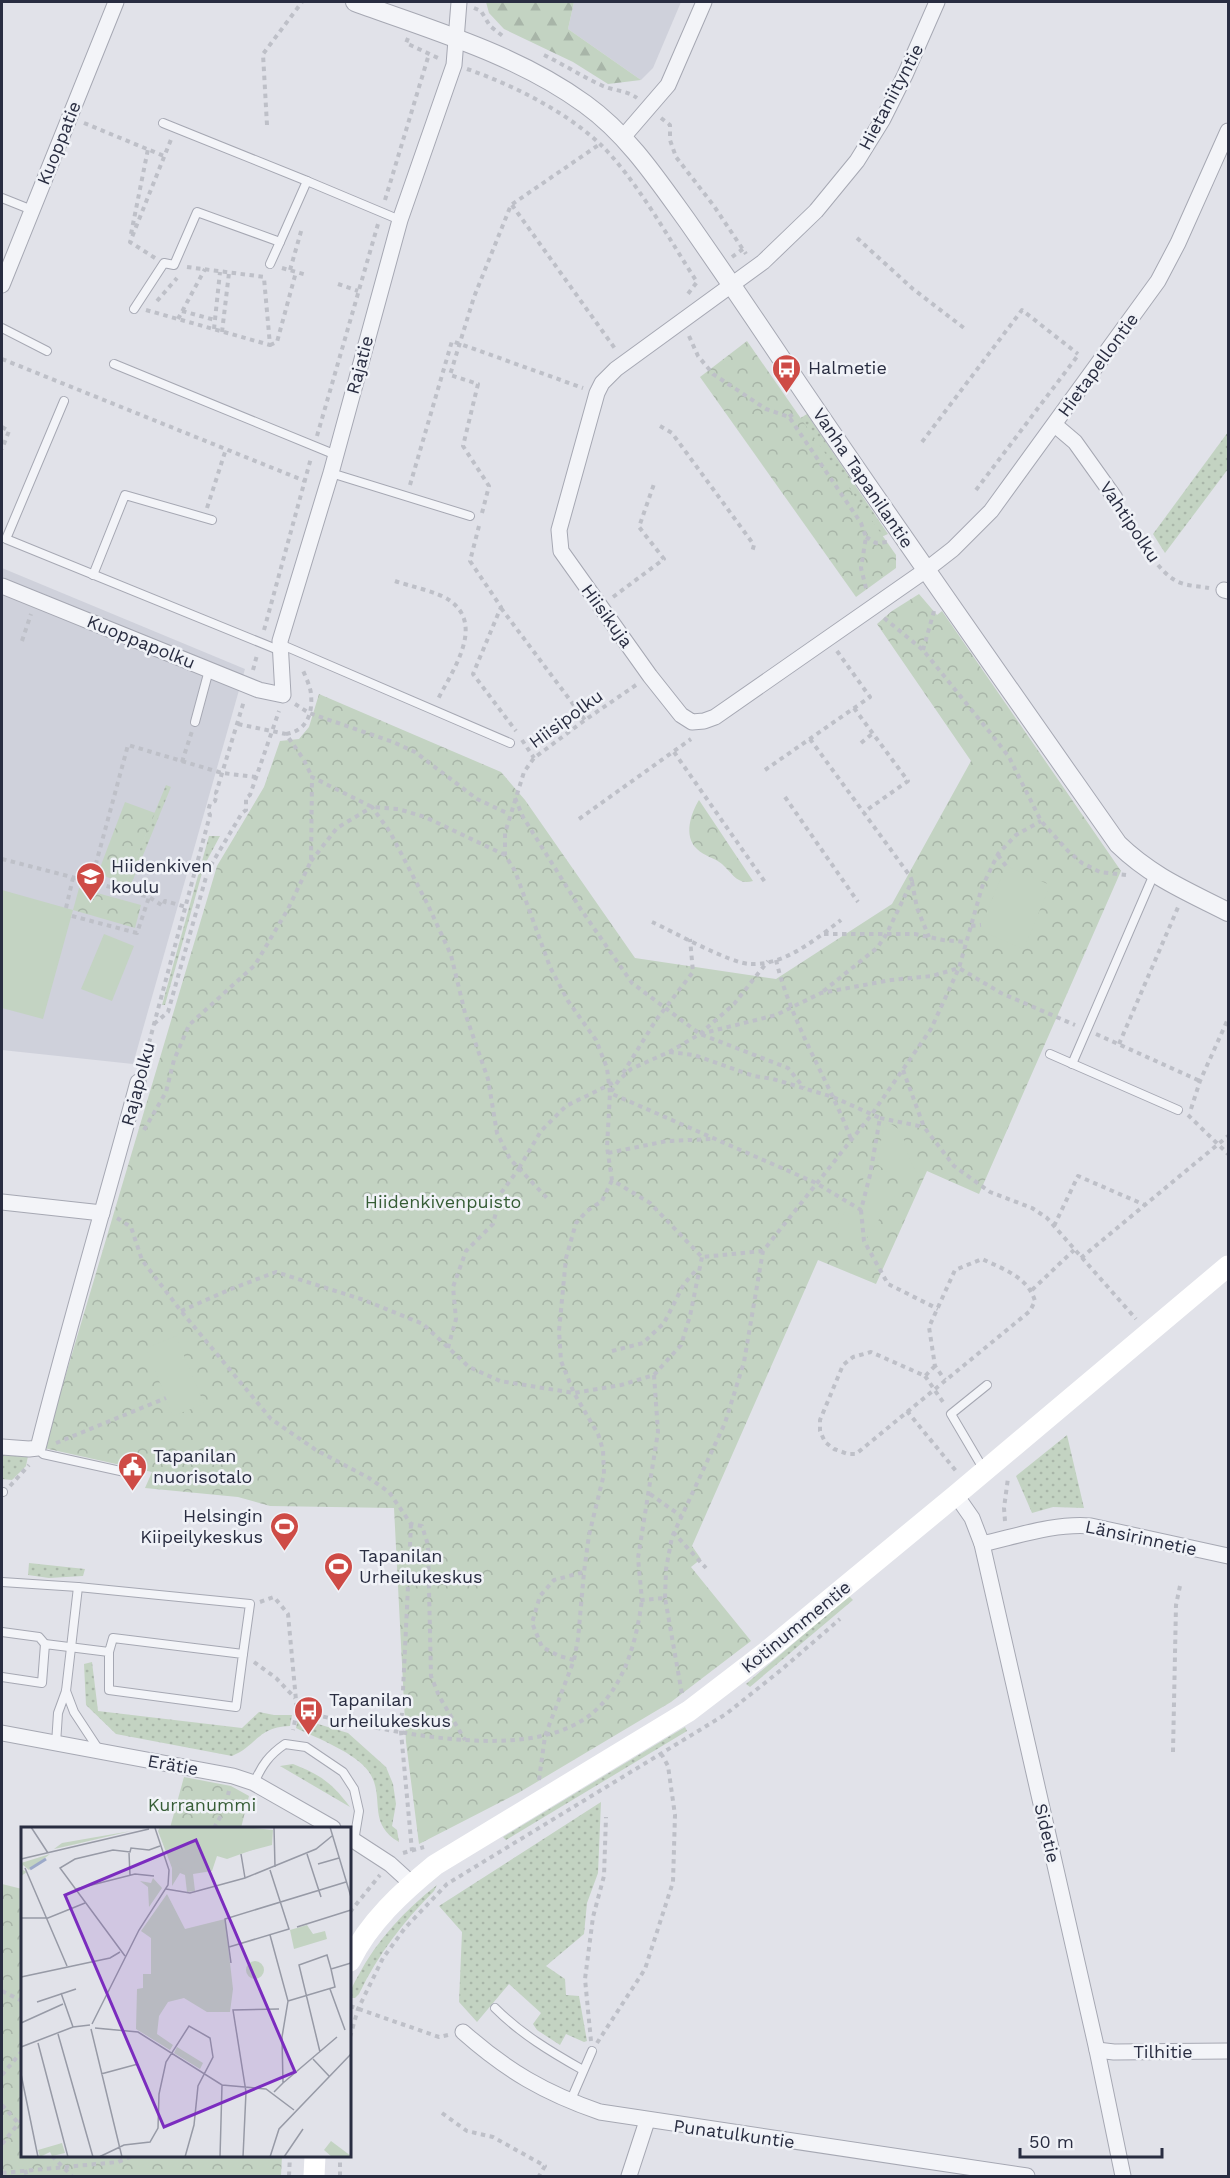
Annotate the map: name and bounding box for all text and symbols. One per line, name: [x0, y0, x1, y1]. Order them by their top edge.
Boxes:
street label: Hietaniityntie: [854, 40, 927, 153]
street label: Kuoppatie: [32, 98, 85, 188]
street label: Hietapellontie: [1053, 309, 1142, 421]
street label: Rajatie: [342, 333, 377, 396]
bus stop icon: Halmetie: [771, 352, 803, 394]
place label: Halmetie: [808, 357, 887, 378]
street label: Vanha Tapanilantie: [809, 404, 918, 552]
street label: Vahtipolku: [1096, 477, 1165, 566]
street label: Hiisikuja: [577, 580, 637, 652]
street label: Kuoppapolku: [84, 610, 198, 673]
street label: Hiisipolku: [525, 685, 607, 752]
place label: Hiidenkiven koulu: [111, 855, 212, 897]
school or university icon: Hiidenkiven koulu: [74, 860, 106, 902]
street label: Rajapolku: [116, 1040, 159, 1128]
park label: Hiidenkivenpuisto: [365, 1191, 521, 1212]
place label: Tapanilan nuorisotalo: [153, 1445, 252, 1487]
public building icon: Tapanilan nuorisotalo: [116, 1450, 148, 1492]
place label: Helsingin Kiipeilykeskus: [140, 1505, 263, 1547]
sports icon: Helsingin Kiipeilykeskus: [268, 1510, 300, 1552]
street label: Länsirinnetie: [1083, 1515, 1199, 1560]
place label: Tapanilan Urheilukeskus: [359, 1545, 482, 1587]
sports icon: Tapanilan Urheilukeskus: [322, 1550, 354, 1592]
street label: Kotinummentie: [737, 1576, 855, 1677]
place label: Tapanilan urheilukeskus: [329, 1689, 451, 1731]
bus stop icon: Tapanilan urheilukeskus: [292, 1694, 324, 1736]
street label: Erätie: [146, 1750, 200, 1779]
park label: Kurranummi: [148, 1794, 256, 1815]
street label: Sidetie: [1030, 1801, 1065, 1865]
inset map: [21, 1827, 351, 2157]
street label: Tilhitie: [1133, 2041, 1193, 2062]
street label: Punatulkuntie: [672, 2115, 796, 2152]
scale bar: [1020, 2121, 1162, 2159]
text: 50 m: [1029, 2131, 1074, 2152]

